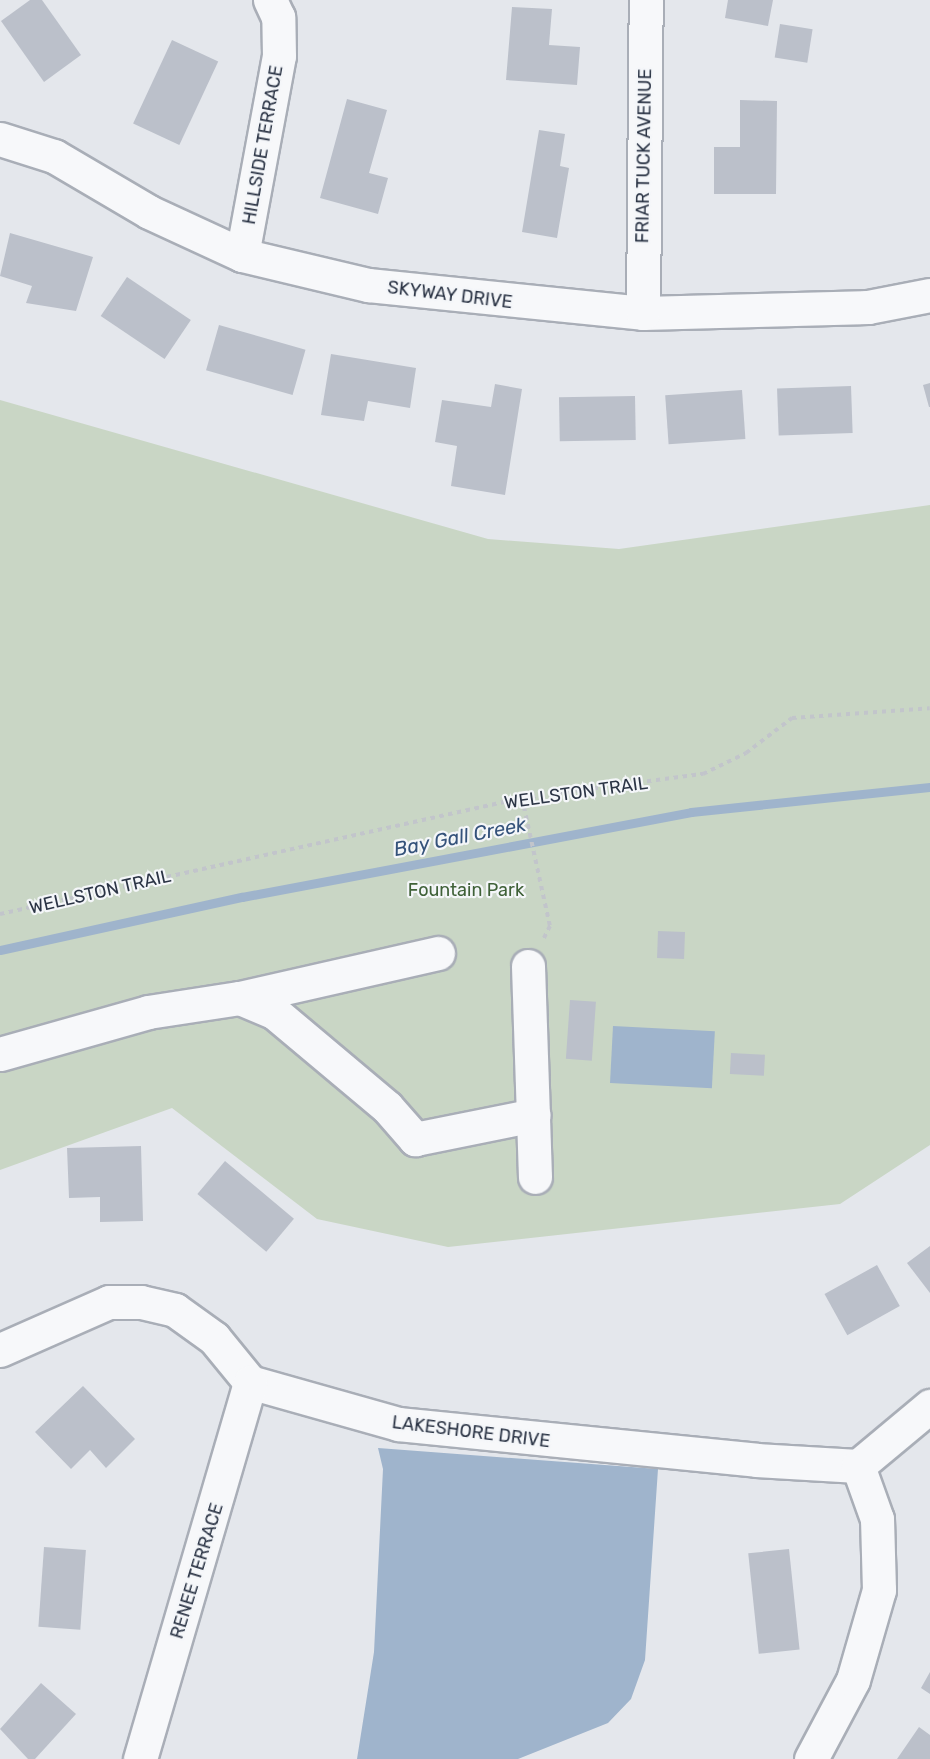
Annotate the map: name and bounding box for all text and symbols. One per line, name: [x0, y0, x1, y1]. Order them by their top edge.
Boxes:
street label: HILLSIDE TERRACE: [238, 64, 288, 226]
street label: FRIAR TUCK AVENUE: [632, 68, 656, 244]
street label: SKYWAY DRIVE: [386, 277, 514, 313]
street label: WELLSTON TRAIL: [503, 772, 649, 814]
water label: Bay Gall Creek: [392, 812, 528, 862]
street label: WELLSTON TRAIL: [27, 865, 173, 919]
park label: Fountain Park: [408, 879, 524, 901]
street label: LAKESHORE DRIVE: [391, 1412, 551, 1452]
street label: RENEE TERRACE: [166, 1500, 228, 1642]

